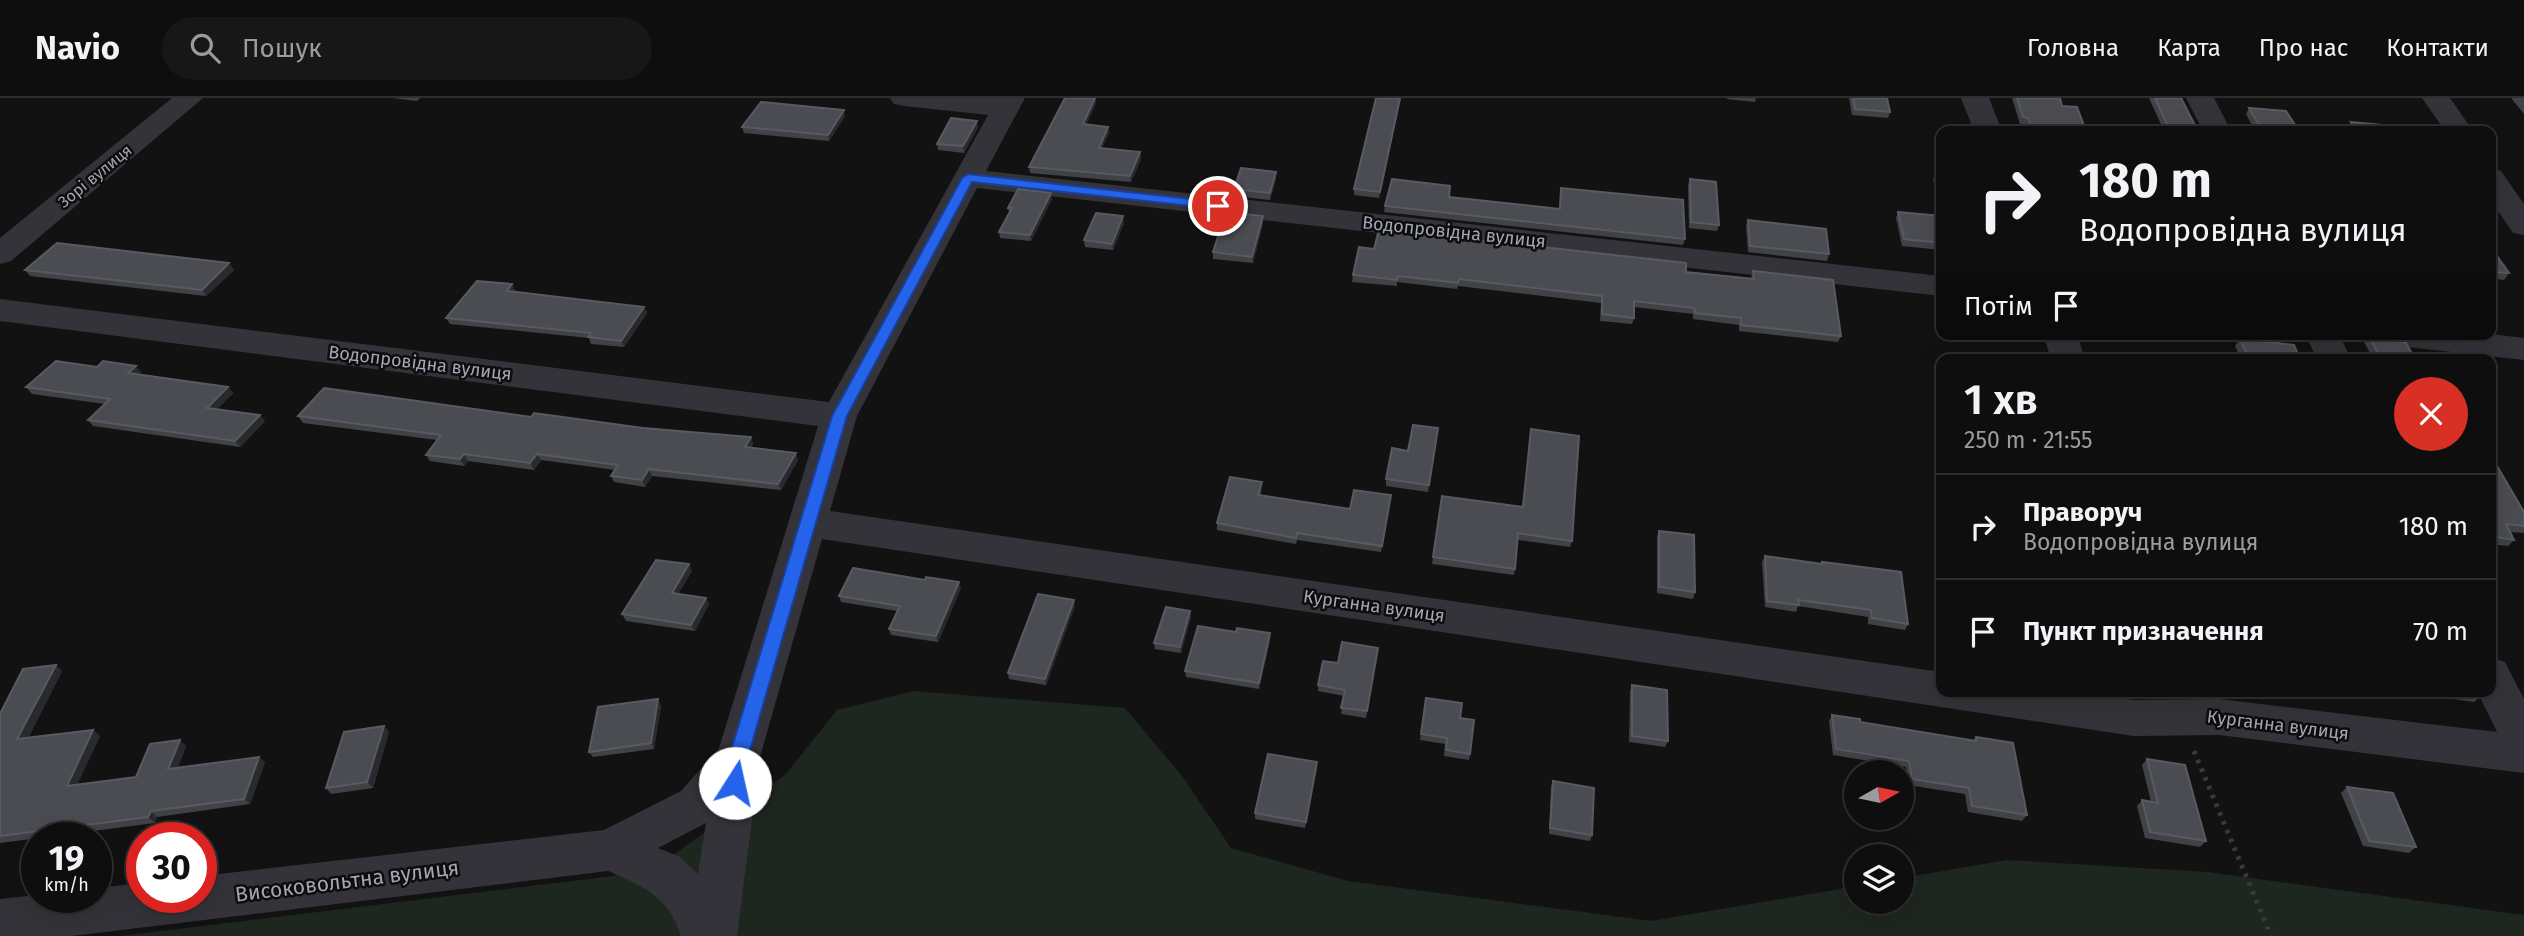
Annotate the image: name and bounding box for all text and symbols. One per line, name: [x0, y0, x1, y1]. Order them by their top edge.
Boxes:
search box: [162, 17, 652, 80]
text: Navio: [35, 28, 120, 68]
icon: search: [186, 29, 224, 67]
text: Пошук: [242, 33, 322, 64]
text: Головна: [2027, 34, 2119, 62]
text: Карта: [2157, 34, 2221, 62]
text: Про нас: [2259, 34, 2348, 62]
text: Контакти: [2386, 34, 2489, 62]
street label: Зорі вулиця: [54, 140, 136, 212]
text: 180 m: [2079, 151, 2212, 210]
icon: right: [1964, 154, 2055, 245]
pin: [1188, 176, 1248, 236]
icon: arrive: [1199, 187, 1237, 225]
street label: Водопровідна вулиця: [1361, 211, 1547, 253]
text: Водопровідна вулиця: [2079, 211, 2407, 249]
icon: arrive: [2047, 287, 2085, 325]
text: Потім: [1964, 291, 2033, 322]
street label: Водопровідна вулиця: [327, 341, 513, 385]
text: 1 хв: [1964, 375, 2038, 425]
button: close: [2394, 377, 2468, 451]
text: 250 m · 21:55: [1964, 426, 2093, 454]
text: Праворуч: [2023, 497, 2142, 528]
icon: right: [1964, 508, 2002, 546]
text: 180 m: [2399, 511, 2468, 542]
text: Водопровідна вулиця: [2023, 528, 2259, 556]
street label: Курганна вулиця: [1302, 585, 1446, 627]
icon: arrive: [1964, 613, 2002, 651]
text: Пункт призначення: [2023, 616, 2264, 647]
text: 70 m: [2413, 616, 2468, 647]
street label: Курганна вулиця: [2206, 705, 2350, 745]
position arrow: [698, 746, 772, 820]
north arrow: [1844, 760, 1914, 830]
map controls: [1844, 760, 1914, 914]
speed limit sign: 30: [126, 822, 217, 913]
text: 19: [49, 837, 84, 879]
button: layers: [1844, 844, 1914, 914]
street label: Високовольтна вулиця: [234, 854, 460, 908]
text: km/h: [44, 874, 89, 896]

